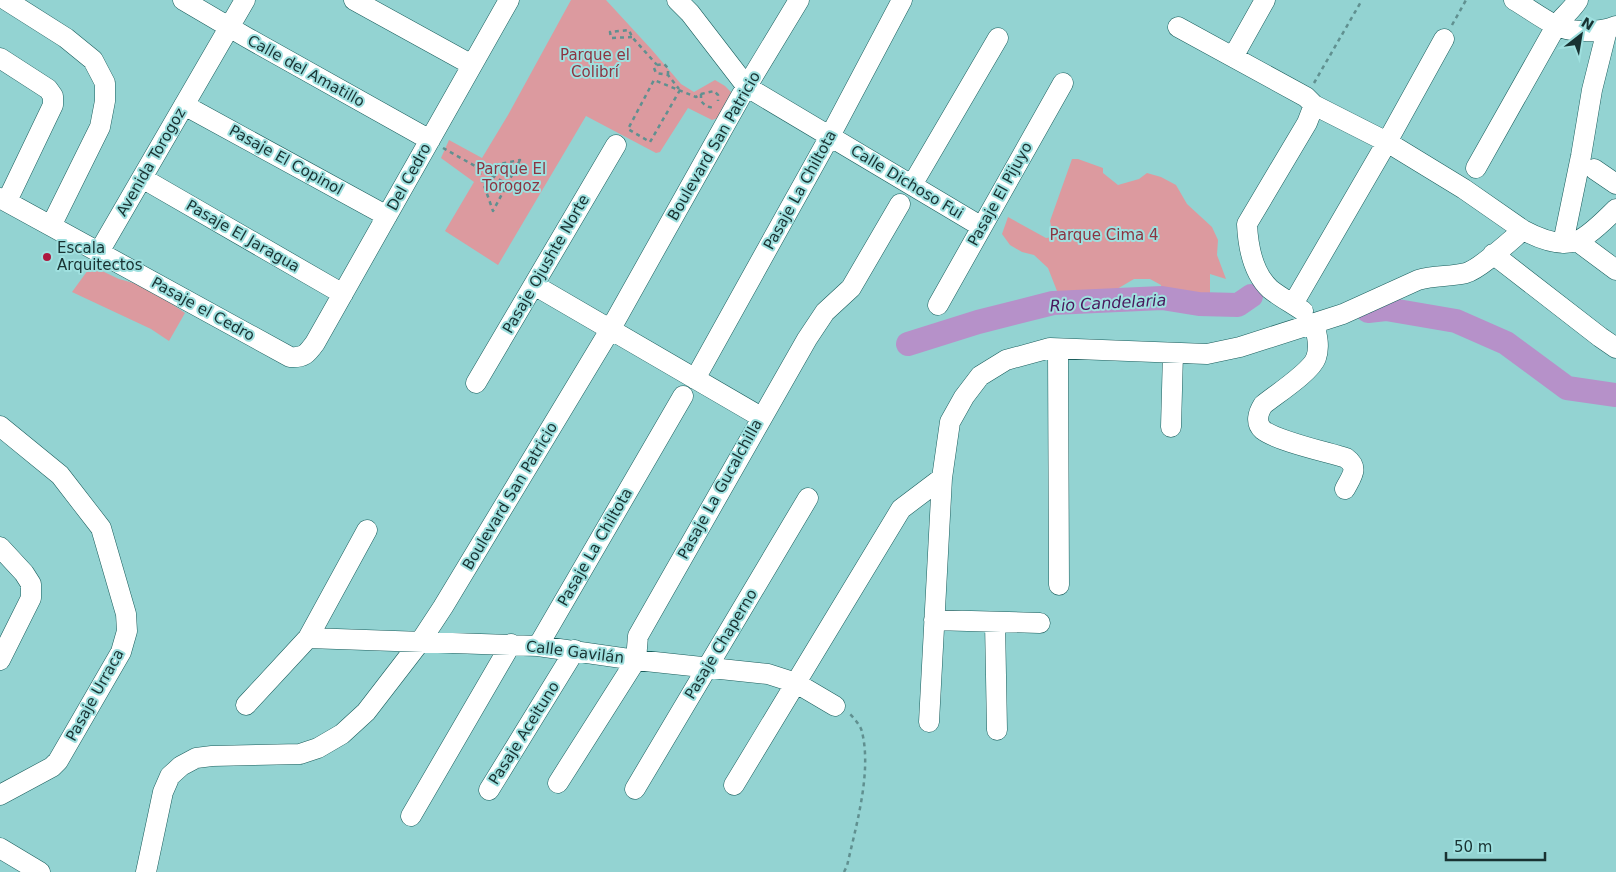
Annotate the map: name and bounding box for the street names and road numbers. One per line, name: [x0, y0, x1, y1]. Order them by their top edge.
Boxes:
street label: Calle del Amatillo: [244, 31, 368, 111]
street label: Boulevard San Patricio: [664, 68, 764, 224]
street label: Avenida Torogoz: [113, 105, 189, 219]
street label: Pasaje El Copinol: [226, 121, 346, 199]
street label: Pasaje La Chiltota: [760, 127, 840, 253]
street label: Pasaje El Pijuyo: [964, 139, 1036, 249]
street label: Del Cedro: [383, 140, 435, 214]
street label: Calle Dichoso Fui: [848, 141, 966, 223]
street label: Pasaje Ojushte Norte: [499, 191, 593, 337]
street label: Pasaje El Jaragua: [183, 196, 303, 276]
street label: Pasaje el Cedro: [148, 273, 258, 345]
street label: Pasaje La Gucalchilla: [674, 416, 766, 562]
street label: Boulevard San Patricio: [459, 419, 561, 573]
street label: Pasaje La Chiltota: [554, 485, 636, 609]
street label: Pasaje Chaperno: [681, 586, 761, 702]
street label: Calle Gavilán: [525, 637, 625, 667]
street label: Pasaje Urraca: [62, 646, 128, 744]
street label: Pasaje Aceituno: [485, 678, 563, 788]

